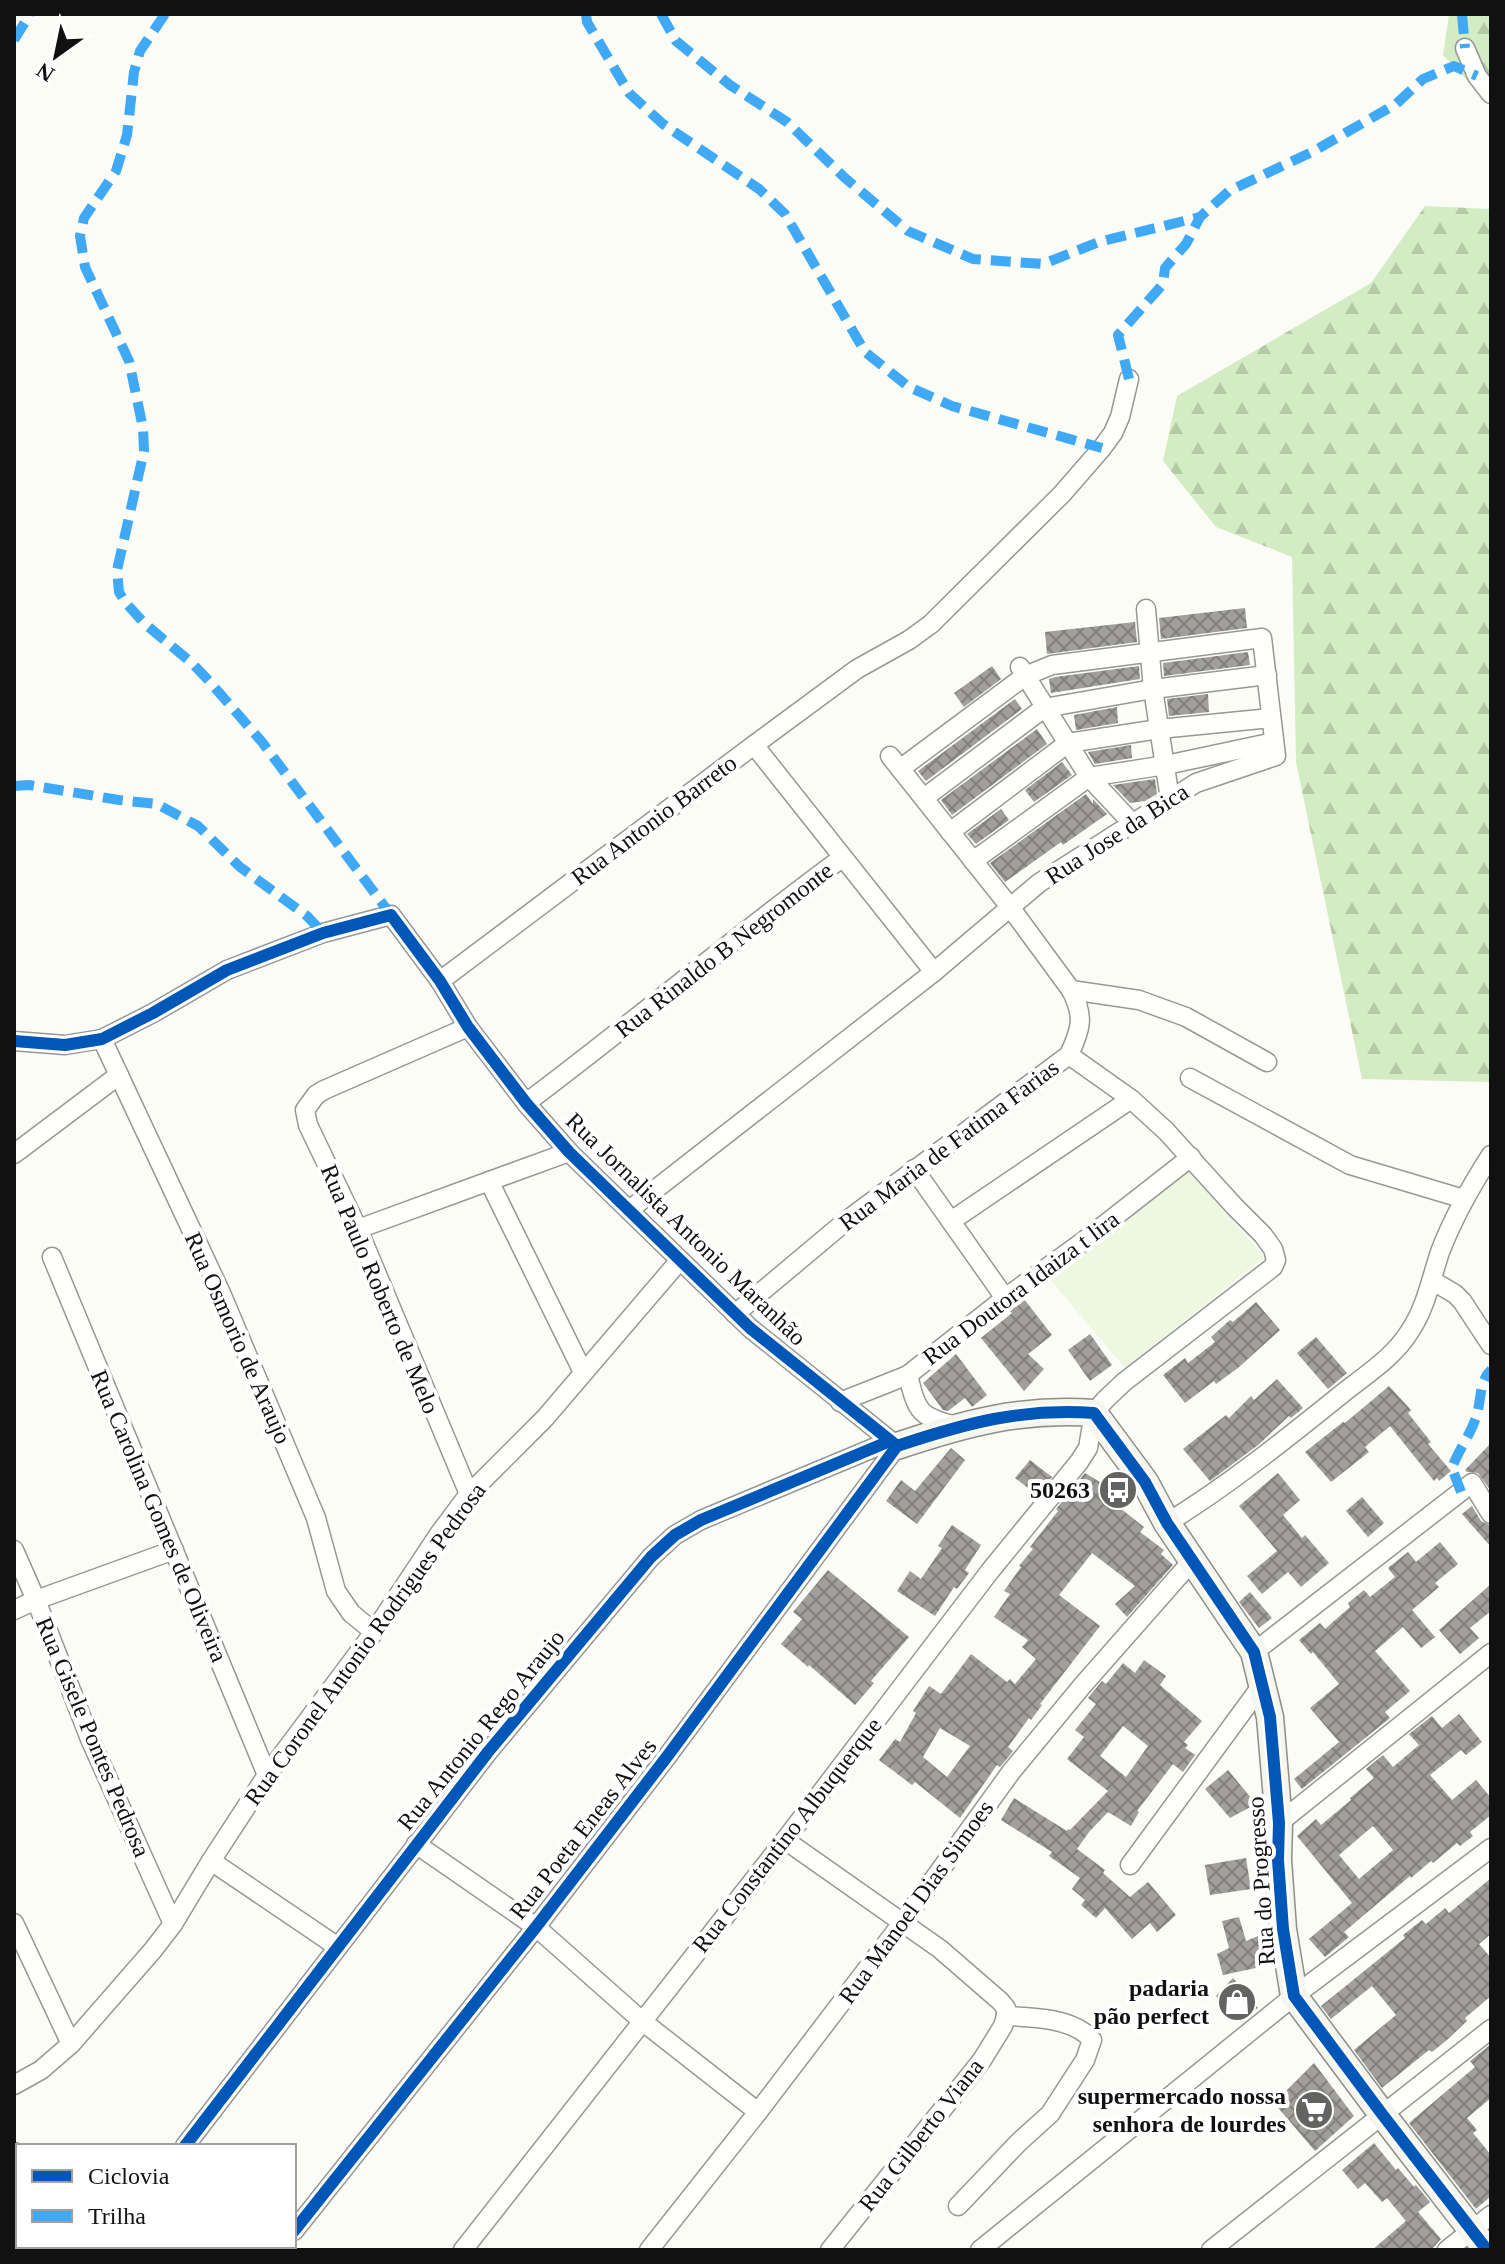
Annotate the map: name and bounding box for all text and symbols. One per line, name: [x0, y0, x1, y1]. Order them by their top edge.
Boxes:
north arrow: [16, 16, 96, 96]
text: N: [32, 57, 59, 87]
street label: Rua Antonio Barreto: [566, 749, 742, 891]
street label: Rua Jose da Bica: [1041, 778, 1193, 890]
street label: Rua Rinaldo B Negromonte: [610, 857, 838, 1043]
street label: Rua Maria de Fatima Farias: [834, 1054, 1064, 1236]
street label: Rua Jornalista Antonio Maranhão: [561, 1107, 811, 1351]
street label: Rua Paulo Roberto de Melo: [316, 1161, 444, 1417]
street label: Rua Doutora Idaiza t lira: [918, 1206, 1124, 1370]
street label: Rua Osmorio de Araujo: [180, 1228, 296, 1448]
street label: Rua Carolina Gomes de Oliveira: [86, 1366, 233, 1666]
bus stop icon: 50263: [1097, 1469, 1139, 1511]
place label: 50263: [1030, 1477, 1090, 1503]
street label: Rua Coronel Antonio Rodrigues Pedrosa: [239, 1478, 491, 1810]
street label: Rua Gisele Pontes Pedrosa: [31, 1613, 155, 1861]
street label: Rua Antonio Rego Araujo: [392, 1625, 570, 1835]
street label: Rua Constantino Albuquerque: [687, 1712, 887, 1958]
street label: Rua Poeta Eneas Alves: [504, 1734, 662, 1924]
street label: Rua Manoel Dias Simoes: [834, 1795, 998, 2009]
street label: Rua do Progresso: [1242, 1796, 1280, 1966]
place label: padaria pão perfect: [1094, 1975, 1209, 2029]
shop icon: padaria pão perfect: [1216, 1981, 1258, 2023]
street label: Rua Gilberto Viana: [853, 2053, 989, 2216]
place label: supermercado nossa senhora de lourdes: [1078, 2083, 1286, 2137]
supermarket icon: supermercado nossa senhora de lourdes: [1293, 2089, 1335, 2131]
legend: [16, 2144, 296, 2248]
text: Ciclovia: [88, 2163, 170, 2189]
text: Trilha: [88, 2203, 146, 2229]

